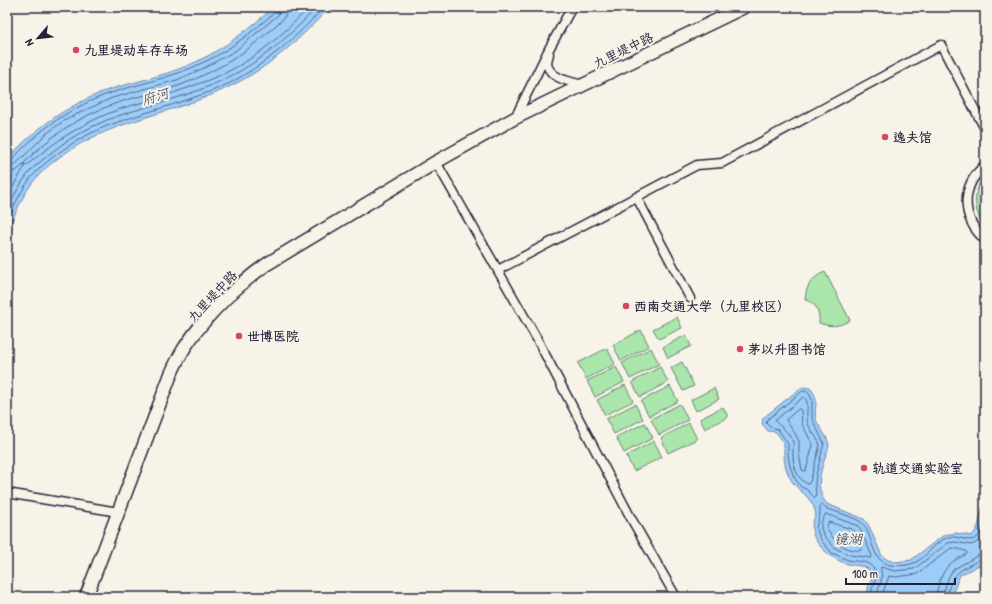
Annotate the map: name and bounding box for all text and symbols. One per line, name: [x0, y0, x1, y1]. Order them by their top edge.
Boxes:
north arrow: [18, 18, 58, 58]
street label: 九里堤中路: [590, 28, 656, 72]
text: N: [22, 37, 37, 49]
place label: 九里堤动车存车场: [84, 41, 188, 59]
marker: 九里堤动车存车场: [71, 45, 81, 55]
water label: 府河: [139, 82, 173, 109]
place label: 逸夫馆: [893, 128, 932, 146]
marker: 逸夫馆: [880, 132, 890, 142]
street label: 九里堤中路: [183, 266, 241, 326]
place label: 西南交通大学（九里校区）: [634, 297, 790, 315]
marker: 西南交通大学（九里校区）: [621, 301, 631, 311]
place label: 世博医院: [247, 327, 299, 345]
marker: 世博医院: [234, 331, 244, 341]
place label: 茅以升图书馆: [748, 340, 826, 358]
marker: 茅以升图书馆: [735, 344, 745, 354]
place label: 轨道交通实验室: [872, 459, 963, 477]
marker: 轨道交通实验室: [859, 463, 869, 473]
water label: 镜湖: [834, 529, 864, 548]
scale bar: [846, 560, 955, 586]
text: 100 m: [852, 565, 878, 582]

